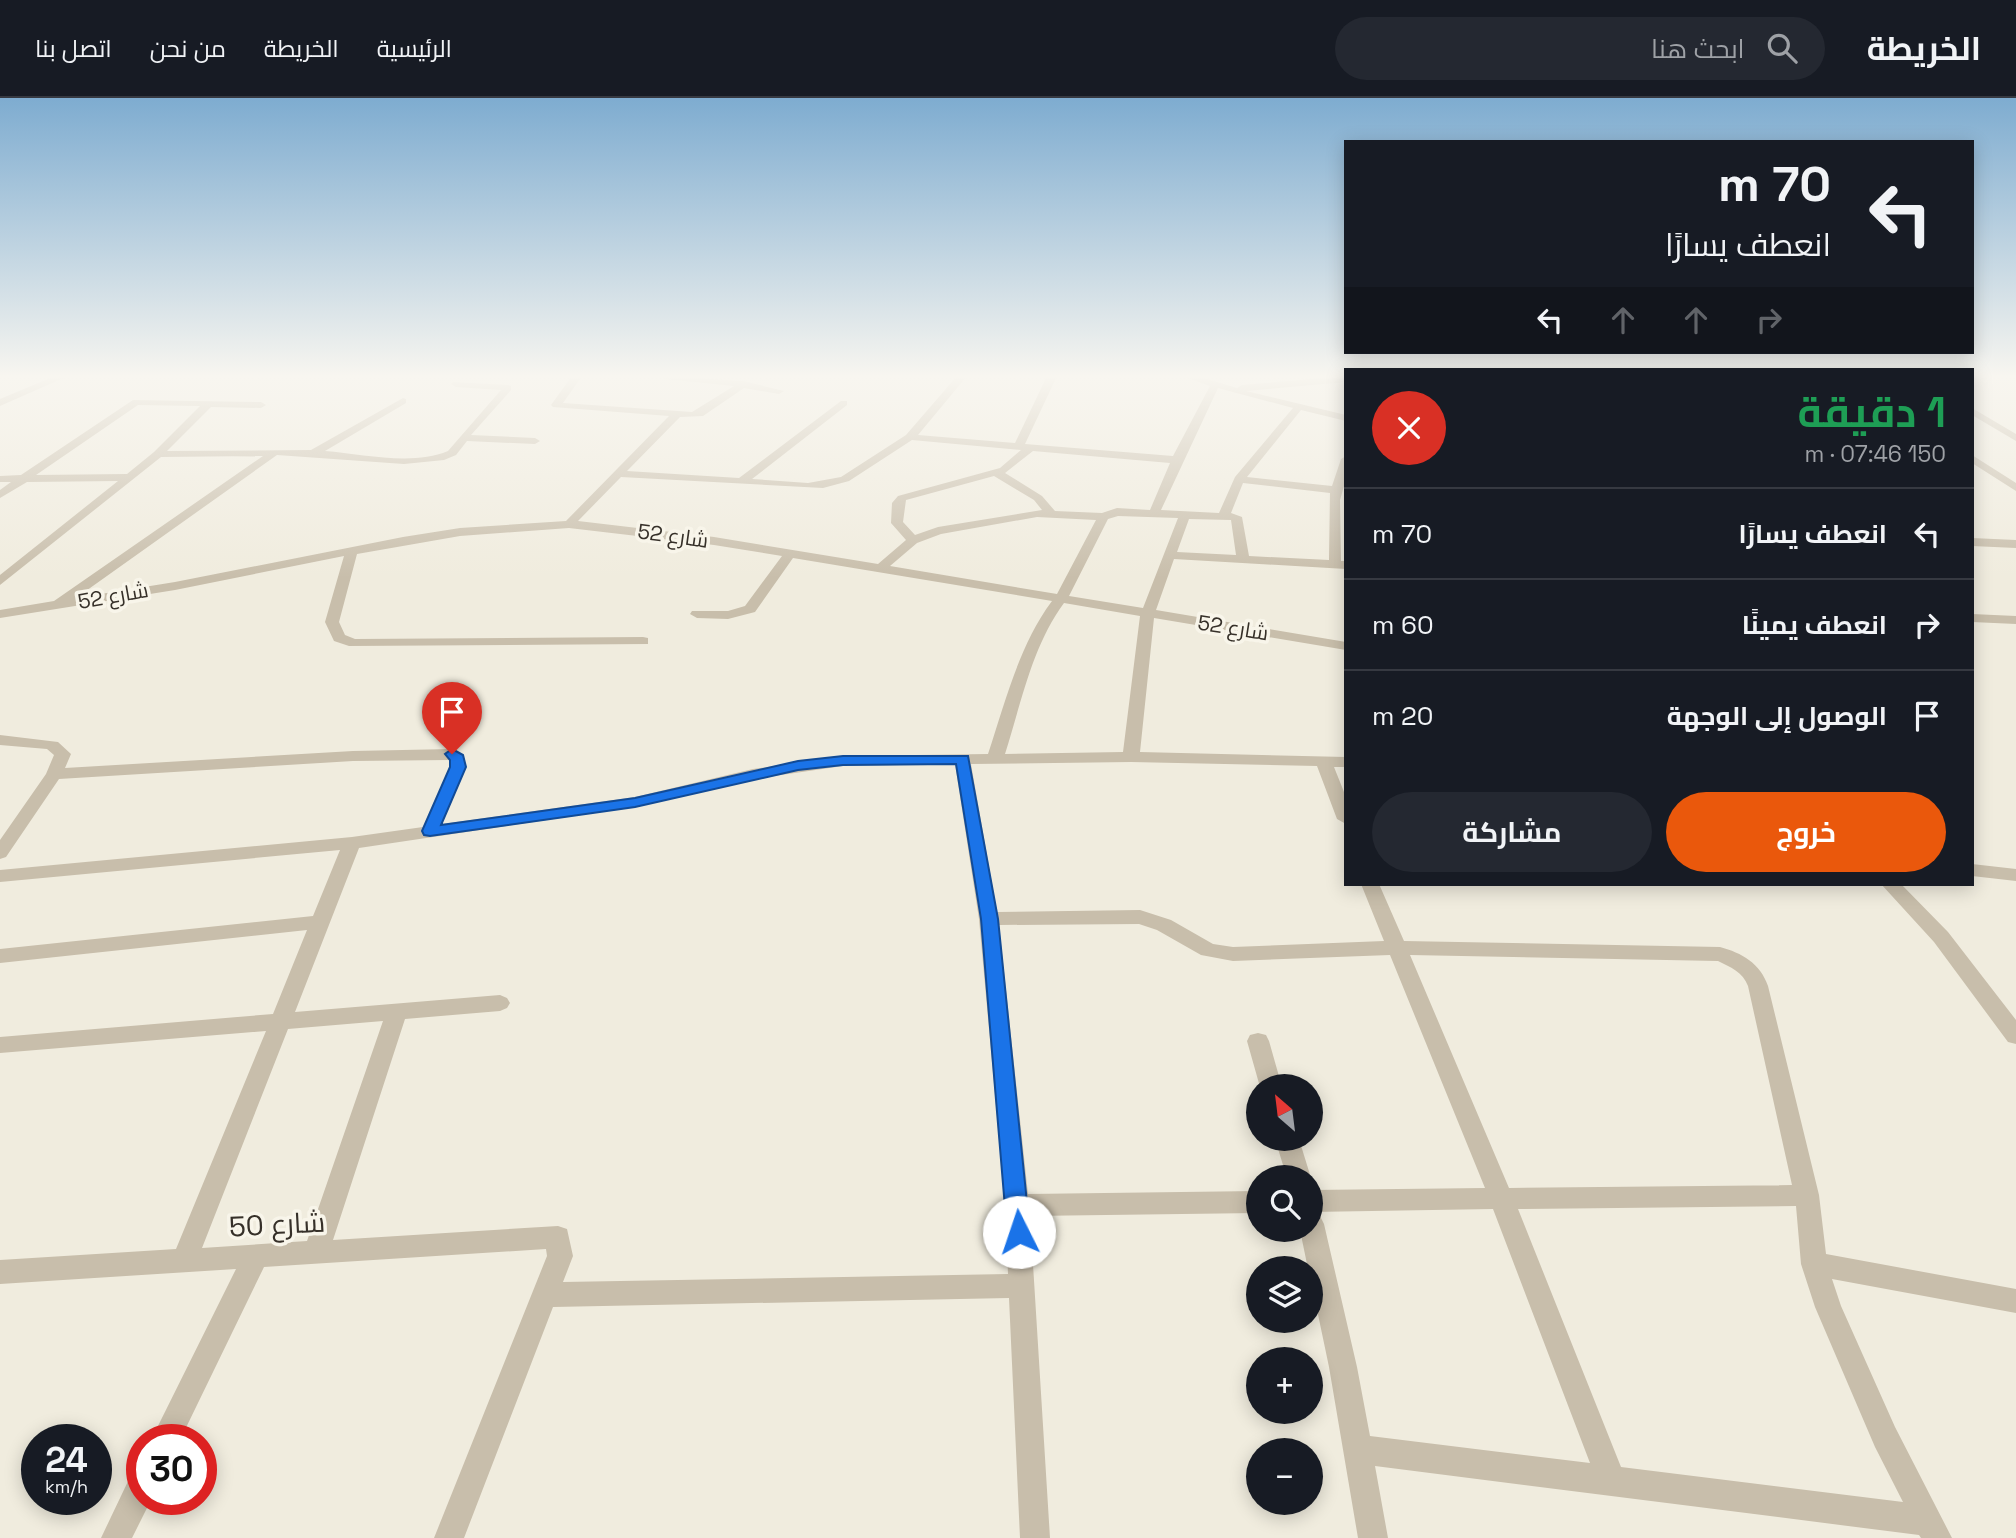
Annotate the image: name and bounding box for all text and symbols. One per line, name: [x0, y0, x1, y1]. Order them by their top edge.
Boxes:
search box: [1335, 17, 1825, 80]
text: الخريطة: [1867, 28, 1981, 70]
icon: search: [1763, 29, 1801, 67]
text: ابحث هنا: [1651, 32, 1745, 66]
text: اتصل بنا: [35, 33, 112, 64]
text: من نحن: [150, 33, 226, 64]
text: الخريطة: [264, 33, 339, 64]
text: الرئيسية: [377, 33, 452, 64]
text: 70 m: [1718, 153, 1831, 215]
icon: left: [1855, 168, 1946, 259]
text: انعطف يسارًا: [1665, 225, 1831, 265]
icon: left: [1531, 301, 1569, 339]
icon: ahead: [1604, 301, 1642, 339]
icon: ahead: [1677, 301, 1715, 339]
icon: right: [1750, 301, 1788, 339]
text: 1 دقيقة: [1798, 386, 1946, 439]
button: close: [1372, 391, 1446, 465]
text: 150 m · 07:46: [1804, 439, 1946, 469]
icon: left: [1908, 515, 1946, 553]
street label: شارع 52: [636, 517, 710, 555]
text: 70 m: [1372, 517, 1432, 551]
text: انعطف يسارًا: [1739, 517, 1887, 551]
street label: شارع 52: [76, 576, 150, 616]
icon: right: [1908, 606, 1946, 644]
text: 60 m: [1372, 608, 1434, 642]
text: انعطف يمينًا: [1742, 608, 1887, 642]
street label: شارع 52: [1196, 609, 1270, 647]
pin: [422, 682, 482, 754]
icon: arrive: [433, 693, 471, 731]
icon: arrive: [1908, 697, 1946, 735]
text: 20 m: [1372, 699, 1433, 733]
text: الوصول إلى الوجهة: [1667, 699, 1887, 733]
button: مشاركة: [1372, 792, 1652, 872]
button: خروج: [1666, 792, 1946, 872]
north arrow: [1246, 1074, 1323, 1152]
map controls: [1246, 1074, 1323, 1515]
button: search: [1246, 1165, 1323, 1242]
position arrow: [982, 1195, 1056, 1269]
street label: شارع 50: [228, 1204, 326, 1245]
button: layers: [1246, 1256, 1323, 1333]
button: +: [1246, 1347, 1323, 1424]
speed limit sign: 30: [126, 1424, 217, 1515]
text: 24: [45, 1438, 88, 1482]
button: −: [1246, 1438, 1323, 1515]
text: km/h: [45, 1475, 88, 1498]

